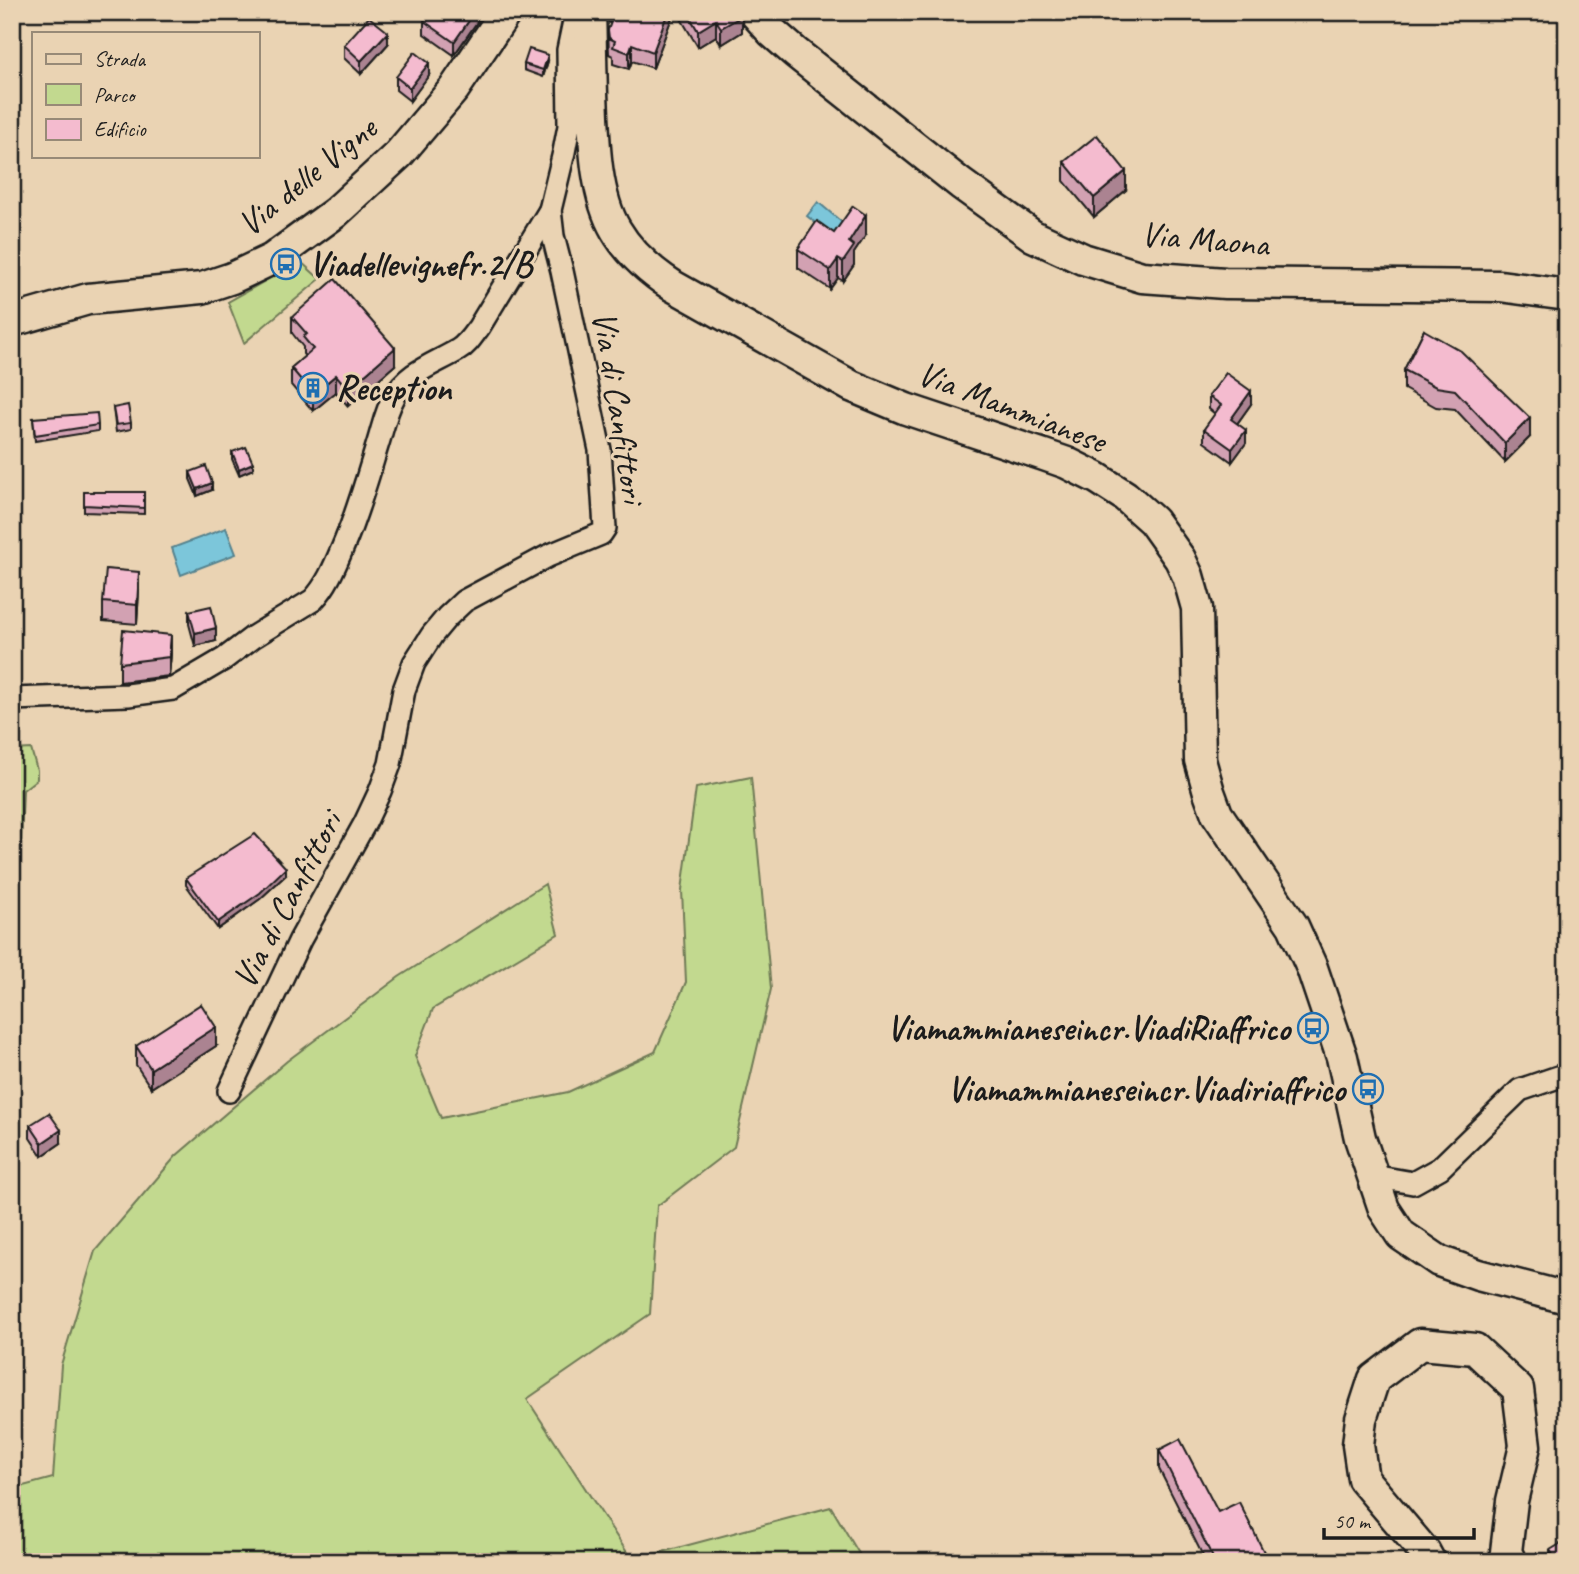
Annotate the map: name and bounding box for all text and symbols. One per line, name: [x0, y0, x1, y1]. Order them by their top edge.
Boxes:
legend: [32, 32, 259, 158]
text: Strada: [94, 46, 147, 72]
text: Parco: [94, 82, 137, 108]
street label: Via delle Vigne: [228, 105, 388, 246]
text: Edificio: [94, 116, 147, 142]
street label: Via Maona: [1139, 211, 1273, 267]
place label: Viadellevignefr.2/B: [309, 242, 535, 287]
bus stop icon: Viadellevignefr.2/B: [269, 247, 303, 281]
street label: Via di Canfittori: [582, 308, 657, 510]
street label: Via Mammianese: [912, 351, 1115, 464]
place label: Reception: [336, 366, 452, 411]
building icon: Reception: [296, 371, 330, 405]
street label: Via di Canfittori: [222, 800, 354, 996]
place label: Viamammianeseincr.ViadiRiaffrico: [887, 1006, 1292, 1051]
bus stop icon: Viamammianeseincr.ViadiRiaffrico: [1296, 1011, 1330, 1045]
place label: Viamammianeseincr.Viadiriaffrico: [947, 1067, 1347, 1112]
bus stop icon: Viamammianeseincr.Viadiriaffrico: [1351, 1072, 1385, 1106]
scale bar: [1324, 1497, 1474, 1541]
text: 50 m: [1334, 1508, 1372, 1534]

